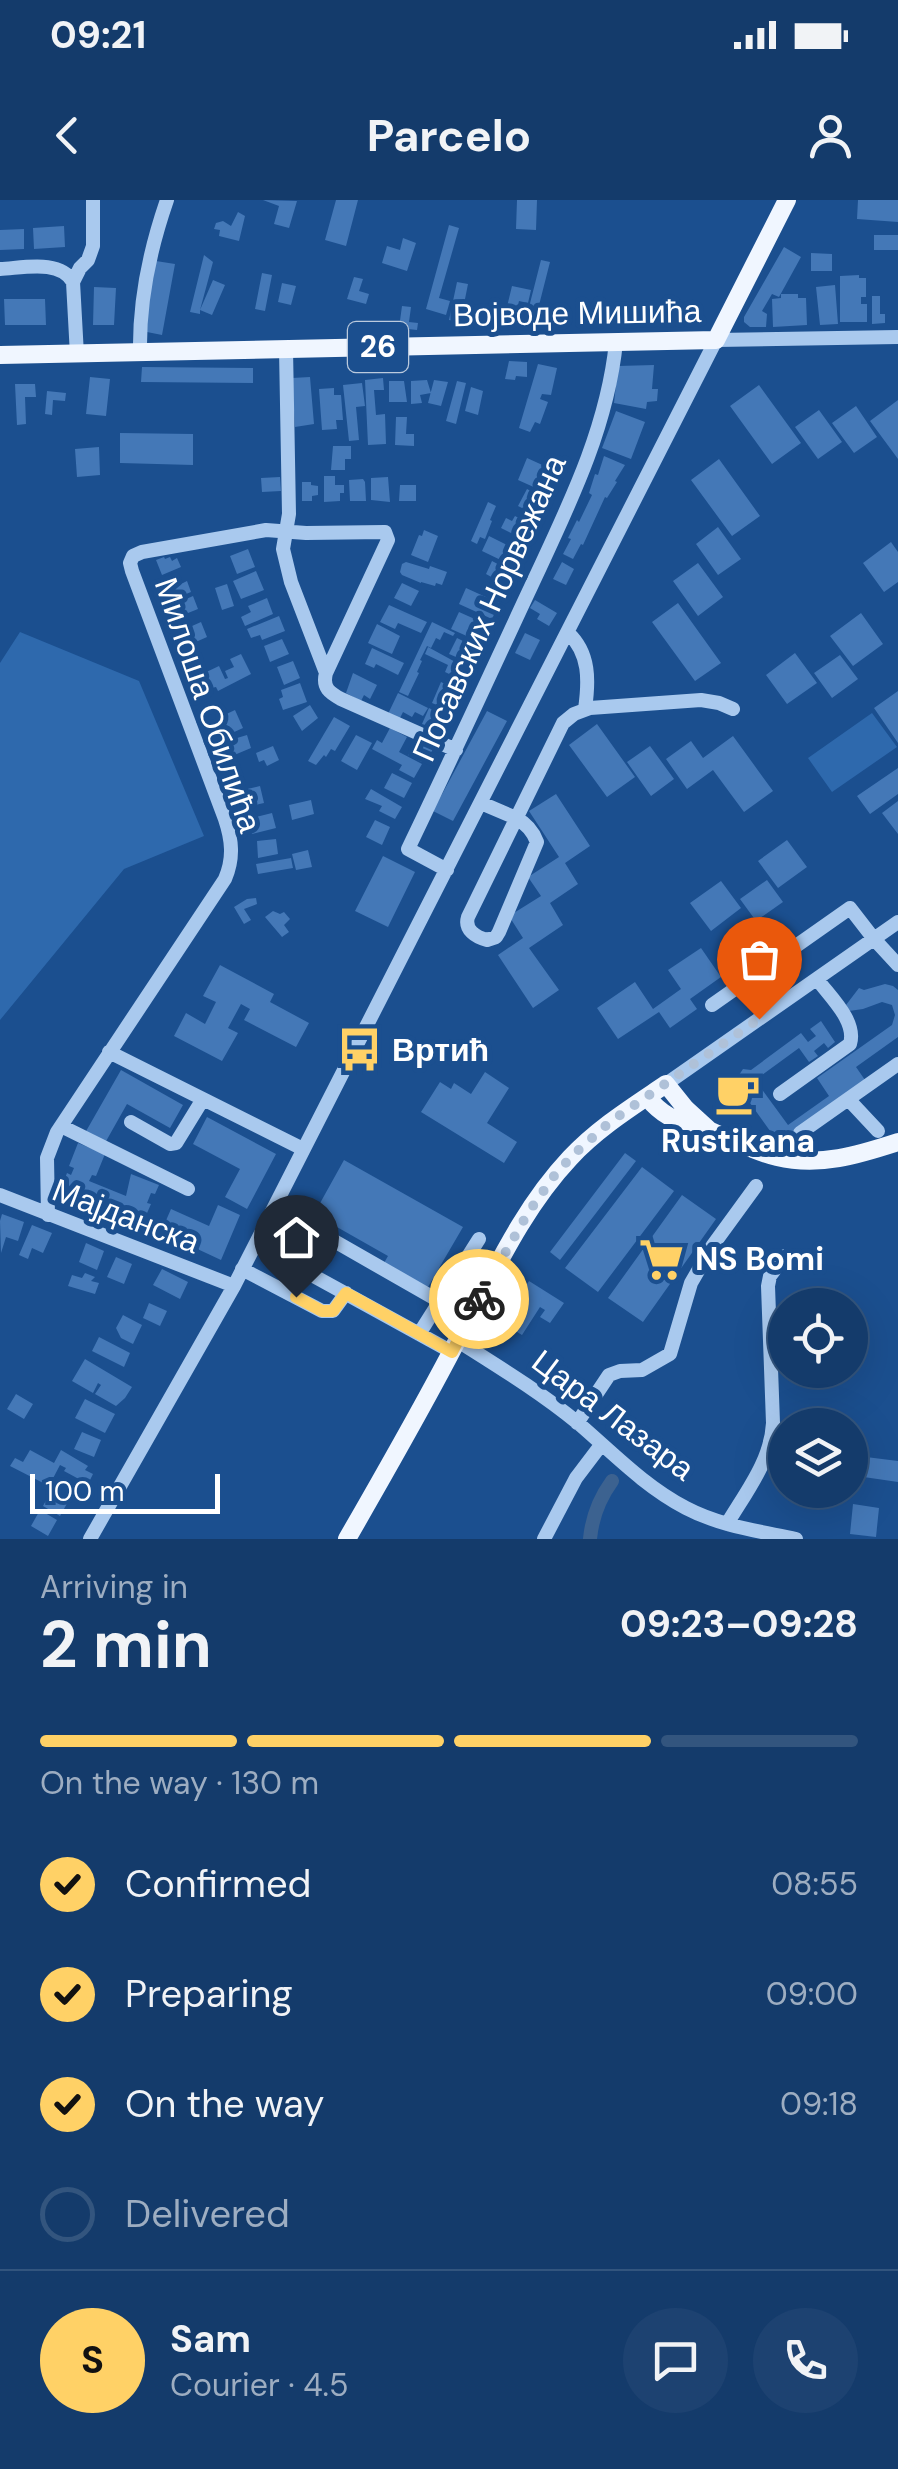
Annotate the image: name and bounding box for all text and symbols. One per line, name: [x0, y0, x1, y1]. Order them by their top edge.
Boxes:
text: 09:21: [50, 10, 146, 60]
text: Parcelo: [367, 106, 531, 165]
icon: back: [40, 108, 95, 163]
icon: person: [803, 108, 858, 163]
street label: Војводе Мишића: [452, 290, 702, 336]
road number: 26: [348, 322, 408, 372]
street label: Посавских Норвежана: [402, 448, 576, 768]
street label: Милоша Обилића: [145, 572, 271, 838]
pin: [717, 917, 802, 1020]
icon: bag: [732, 932, 787, 987]
bus stop icon: Вртић: [335, 1026, 383, 1074]
place label: Вртић: [392, 1029, 489, 1071]
cafe icon: Rustikana: [714, 1069, 762, 1117]
place label: Rustikana: [661, 1120, 815, 1162]
street label: Мајданска: [46, 1169, 206, 1263]
pin: [254, 1195, 339, 1298]
icon: home: [269, 1210, 324, 1265]
supermarket icon: NS Bomi: [638, 1235, 686, 1283]
place label: NS Bomi: [695, 1238, 824, 1280]
courier: [429, 1249, 529, 1349]
icon: bike: [452, 1272, 507, 1327]
map controls: [768, 1288, 868, 1508]
button: locate: [768, 1288, 868, 1388]
street label: Цара Лазара: [523, 1340, 703, 1490]
button: layers: [768, 1408, 868, 1508]
scale bar: [30, 1469, 220, 1514]
text: 100 m: [45, 1473, 124, 1510]
text: Arriving in: [40, 1566, 188, 1608]
text: 09:23–09:28: [620, 1599, 858, 1649]
text: 2 min: [40, 1603, 212, 1687]
text: On the way · 130 m: [40, 1762, 319, 1804]
icon: check: [40, 1857, 95, 1912]
text: Confirmed: [125, 1859, 311, 1909]
text: 08:55: [771, 1863, 858, 1905]
icon: check: [40, 1967, 95, 2022]
text: Preparing: [125, 1969, 293, 2019]
text: 09:00: [766, 1973, 858, 2015]
icon: check: [40, 2077, 95, 2132]
text: On the way: [125, 2079, 324, 2129]
text: 09:18: [780, 2083, 858, 2125]
text: Delivered: [125, 2189, 290, 2239]
button: chat: [623, 2308, 728, 2413]
button: phone: [753, 2308, 858, 2413]
text: Sam: [170, 2314, 251, 2364]
text: S: [81, 2335, 104, 2385]
text: Courier · 4.5: [170, 2364, 348, 2406]

